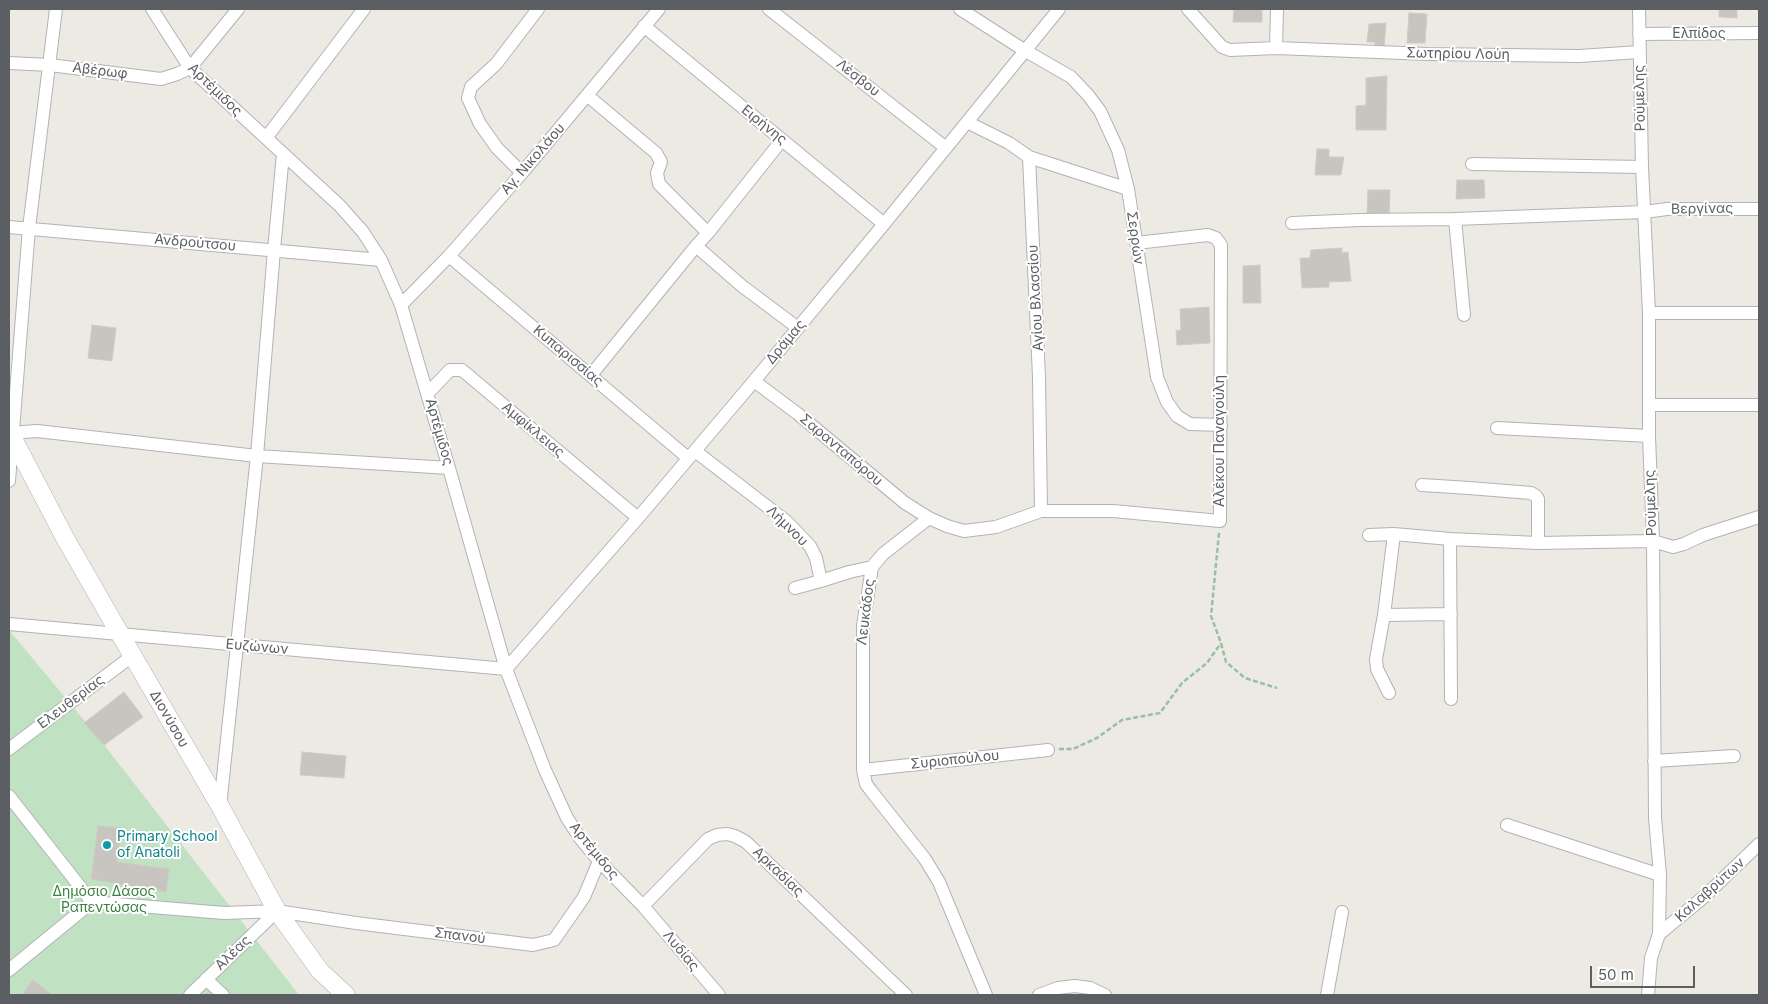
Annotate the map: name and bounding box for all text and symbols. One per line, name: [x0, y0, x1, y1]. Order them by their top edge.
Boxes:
street label: Ελπίδος: [1672, 26, 1726, 42]
street label: Σωτηρίου Λούη: [1406, 45, 1510, 63]
street label: Λέσβου: [833, 56, 883, 100]
street label: Αβέρωφ: [71, 59, 129, 83]
street label: Αρτέμιδος: [184, 60, 246, 120]
street label: Ρούμελης: [1631, 65, 1649, 131]
street label: Ειρήνης: [738, 102, 790, 148]
street label: Αγ. Νικολάου: [498, 120, 568, 198]
street label: Βεργίνας: [1671, 200, 1733, 218]
street label: Σερρών: [1123, 210, 1147, 266]
street label: Ανδρούτσου: [154, 231, 236, 255]
street label: Αγίου Βλασσίου: [1025, 244, 1047, 352]
street label: Δράμας: [763, 316, 809, 368]
street label: Κυπαρισσίας: [530, 322, 606, 390]
street label: Αλέκου Παναγούλη: [1212, 375, 1228, 507]
street label: Αρτέμιδος: [421, 397, 457, 467]
street label: Αμφίκλειας: [498, 399, 568, 461]
street label: Σαρανταπόρου: [796, 411, 886, 489]
street label: Ρούμελης: [1641, 469, 1661, 537]
street label: Λήμνου: [763, 502, 811, 550]
street label: Λευκάδος: [854, 578, 878, 646]
street label: Ευζώνων: [225, 636, 289, 658]
street label: Ελευθερίας: [34, 671, 108, 733]
street label: Διονύσου: [146, 687, 192, 751]
street label: Συριοπούλου: [910, 747, 1000, 773]
street label: Αρτέμιδος: [566, 819, 622, 883]
place label: Primary School of Anatoli: [117, 829, 218, 862]
marker: Primary School of Anatoli: [101, 839, 113, 851]
street label: Αρκαδίας: [749, 844, 807, 900]
street label: Καλαβρύτων: [1672, 854, 1748, 926]
park label: Δημόσιο Δάσος Ραπεντώσας: [52, 884, 156, 916]
street label: Σπανού: [433, 925, 487, 947]
street label: Λυδίας: [659, 928, 703, 974]
street label: Αλέας: [212, 932, 254, 974]
scale bar: [1593, 956, 1698, 988]
text: 50 m: [1598, 965, 1634, 984]

